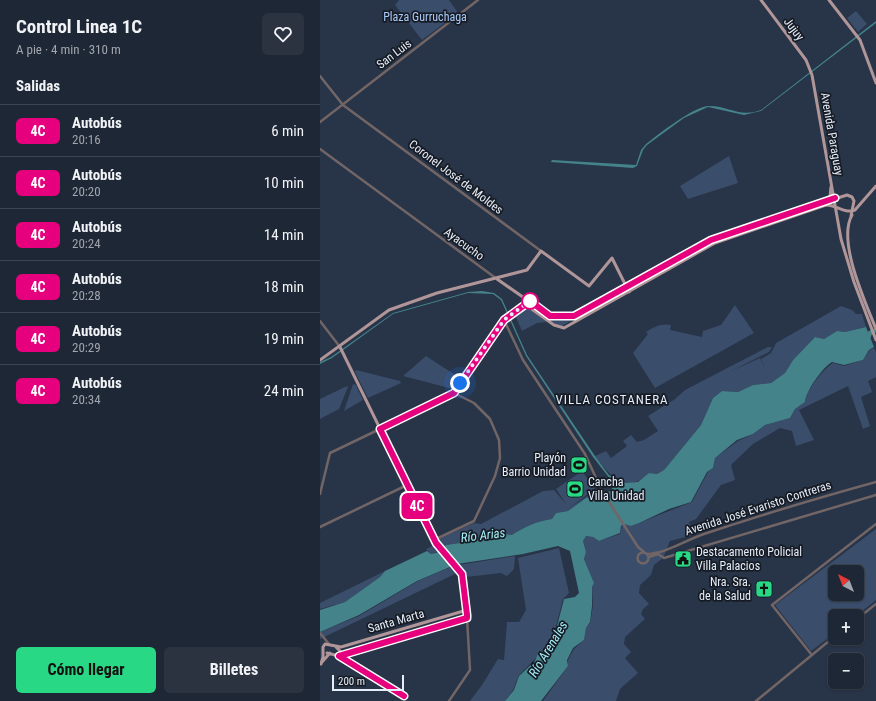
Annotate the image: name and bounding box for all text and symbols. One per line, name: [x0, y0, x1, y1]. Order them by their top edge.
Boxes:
park label: Plaza Gurruchaga: [383, 10, 467, 24]
button: heart: [262, 13, 304, 55]
text: Control Linea 1C: [16, 15, 142, 38]
street label: Jujuy: [781, 15, 807, 43]
street label: San Luis: [374, 36, 414, 72]
text: A pie · 4 min · 310 m: [16, 42, 121, 57]
text: Salidas: [16, 77, 60, 95]
street label: Avenida Paraguay: [818, 91, 846, 177]
text: Autobús: [72, 114, 122, 132]
text: 6 min: [271, 122, 304, 140]
text: 4C: [30, 123, 46, 139]
text: 20:16: [72, 132, 101, 147]
street label: Coronel José de Moldes: [406, 137, 506, 217]
text: Autobús: [72, 166, 122, 184]
text: 10 min: [264, 174, 304, 192]
text: 4C: [30, 175, 46, 191]
text: 20:20: [72, 184, 101, 199]
text: Autobús: [72, 218, 122, 236]
street label: Ayacucho: [441, 225, 487, 263]
text: 14 min: [264, 226, 304, 244]
text: 4C: [30, 227, 46, 243]
text: 20:24: [72, 236, 101, 251]
text: Autobús: [72, 270, 122, 288]
text: 18 min: [264, 278, 304, 296]
text: 4C: [30, 279, 46, 295]
text: 20:28: [72, 288, 101, 303]
unlabelled marker: [521, 292, 539, 310]
text: Autobús: [72, 322, 122, 340]
text: 19 min: [264, 330, 304, 348]
text: 4C: [30, 331, 46, 347]
text: 20:29: [72, 340, 101, 355]
your location: [450, 373, 470, 393]
text: Autobús: [72, 374, 122, 392]
text: 24 min: [264, 382, 304, 400]
text: 4C: [30, 383, 46, 399]
text: 20:34: [72, 392, 101, 407]
district label: VILLA COSTANERA: [555, 392, 669, 407]
place label: Playón Barrio Unidad: [502, 451, 566, 479]
sports icon: Playón Barrio Unidad: [569, 455, 589, 475]
place label: Cancha Villa Unidad: [588, 475, 644, 503]
street label: Avenida José Evaristo Contreras: [683, 478, 833, 538]
sports icon: Cancha Villa Unidad: [565, 479, 585, 499]
line badge: 4C: [399, 493, 435, 519]
text: 4C: [409, 498, 425, 514]
water label: Río Arias: [460, 525, 506, 545]
place label: Destacamento Policial Villa Palacios: [696, 545, 802, 573]
public building icon: Destacamento Policial Villa Palacios: [673, 549, 693, 569]
north arrow: [828, 565, 864, 601]
map controls: [828, 565, 864, 689]
place label: Nra. Sra. de la Salud: [699, 575, 751, 603]
church icon: Nra. Sra. de la Salud: [754, 579, 774, 599]
street label: Santa Marta: [366, 606, 426, 636]
button: +: [828, 609, 864, 645]
water label: Río Arenales: [525, 618, 571, 680]
button: Cómo llegar: [16, 647, 156, 693]
button: Billetes: [164, 647, 304, 693]
button: −: [828, 653, 864, 689]
scale bar: [332, 673, 404, 692]
text: 200 m: [338, 675, 365, 688]

